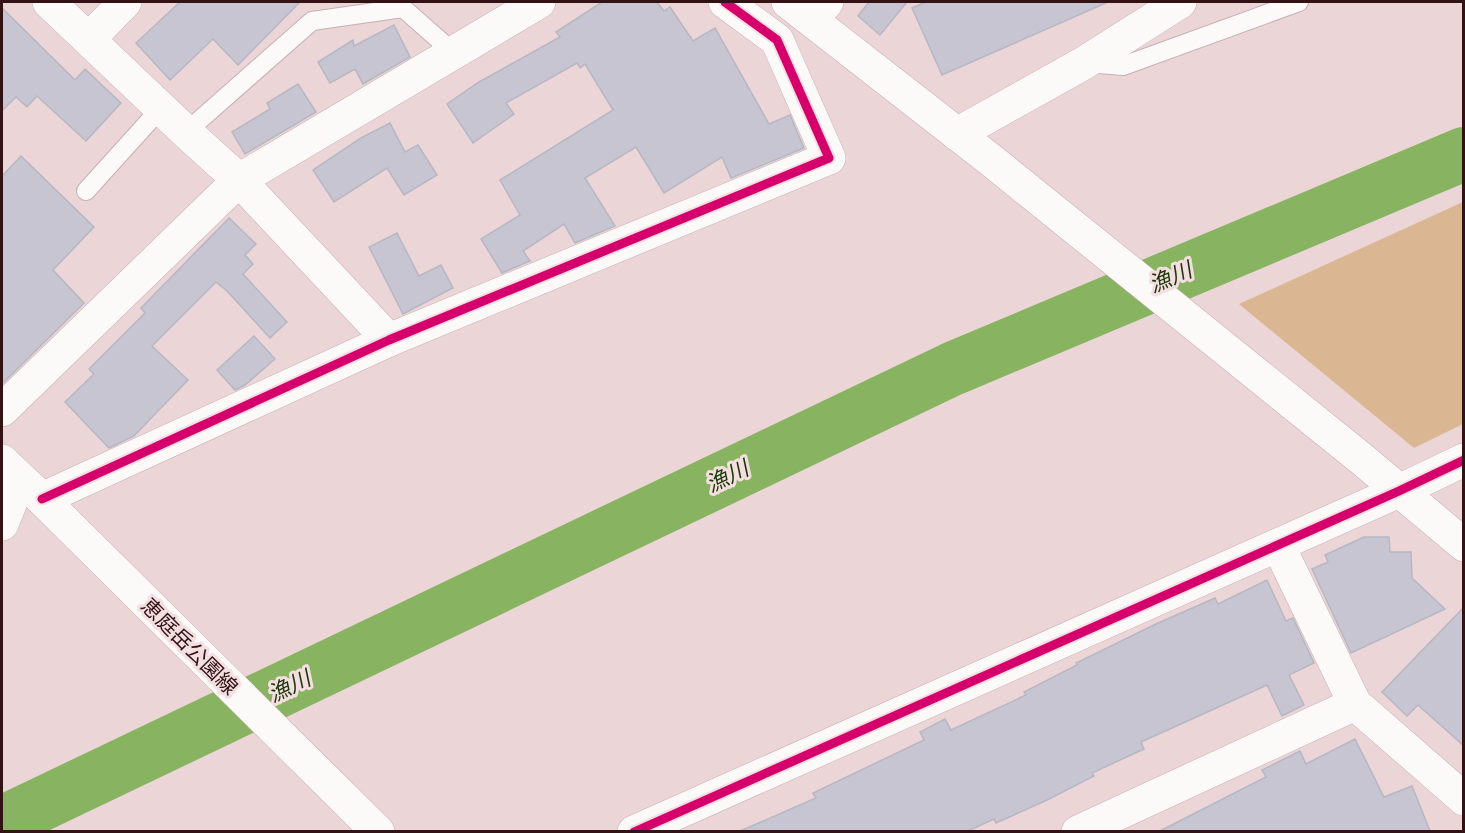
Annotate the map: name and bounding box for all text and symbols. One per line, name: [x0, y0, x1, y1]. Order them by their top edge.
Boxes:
water label: 漁川: [1145, 256, 1197, 298]
water label: 漁川: [702, 454, 754, 497]
street label: 恵庭岳公園線: [137, 593, 243, 699]
water label: 漁川: [264, 664, 316, 707]

